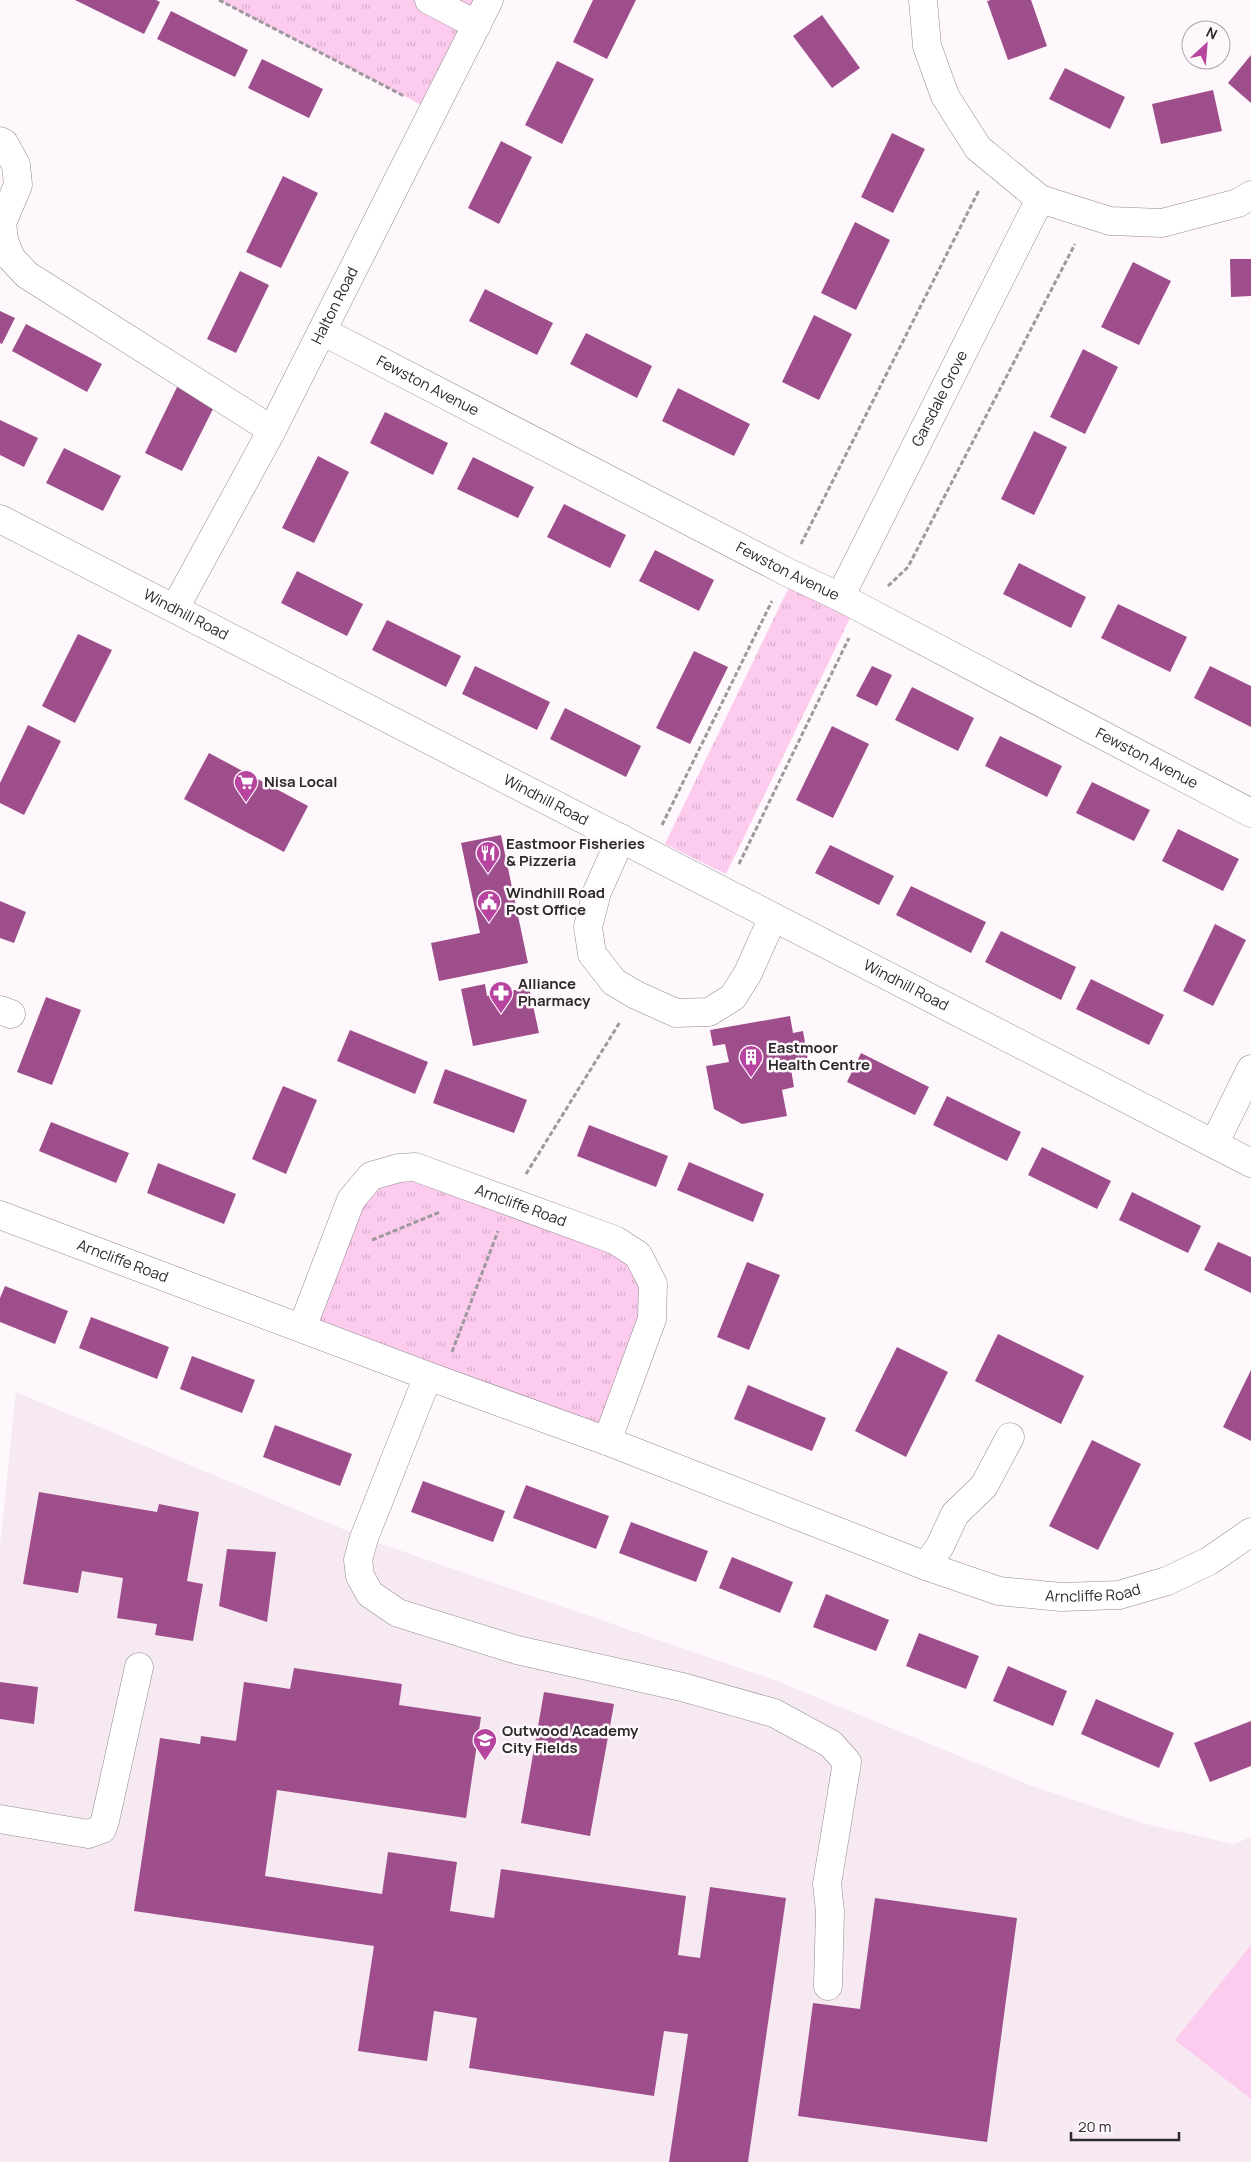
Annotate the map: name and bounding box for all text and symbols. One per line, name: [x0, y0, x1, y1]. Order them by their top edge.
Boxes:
north arrow: [1181, 20, 1231, 70]
text: N: [1203, 22, 1221, 44]
street label: Halton Road: [306, 263, 363, 348]
street label: Garsdale Grove: [906, 347, 972, 450]
street label: Fewston Avenue: [373, 350, 483, 421]
street label: Fewston Avenue: [733, 536, 843, 605]
street label: Windhill Road: [140, 584, 232, 645]
street label: Fewston Avenue: [1092, 722, 1202, 793]
supermarket icon: Nisa Local: [233, 769, 259, 803]
street label: Windhill Road: [500, 769, 592, 830]
place label: Nisa Local: [264, 771, 337, 792]
place label: Eastmoor Fisheries & Pizzeria: [506, 833, 645, 871]
restaurant icon: Eastmoor Fisheries & Pizzeria: [475, 840, 501, 874]
place label: Windhill Road Post Office: [506, 882, 605, 920]
public building icon: Windhill Road Post Office: [476, 889, 502, 923]
street label: Windhill Road: [860, 954, 952, 1016]
place label: Alliance Pharmacy: [518, 973, 591, 1011]
pharmacy icon: Alliance Pharmacy: [488, 980, 514, 1014]
place label: Eastmoor Health Centre: [768, 1037, 870, 1075]
building icon: Eastmoor Health Centre: [738, 1044, 764, 1078]
street label: Arncliffe Road: [472, 1179, 570, 1231]
street label: Arncliffe Road: [74, 1234, 171, 1287]
street label: Arncliffe Road: [1044, 1578, 1143, 1607]
place label: Outwood Academy City Fields: [502, 1720, 639, 1758]
school or university icon: Outwood Academy City Fields: [472, 1727, 498, 1761]
scale bar: [1071, 2110, 1178, 2142]
text: 20 m: [1078, 2116, 1111, 2137]

